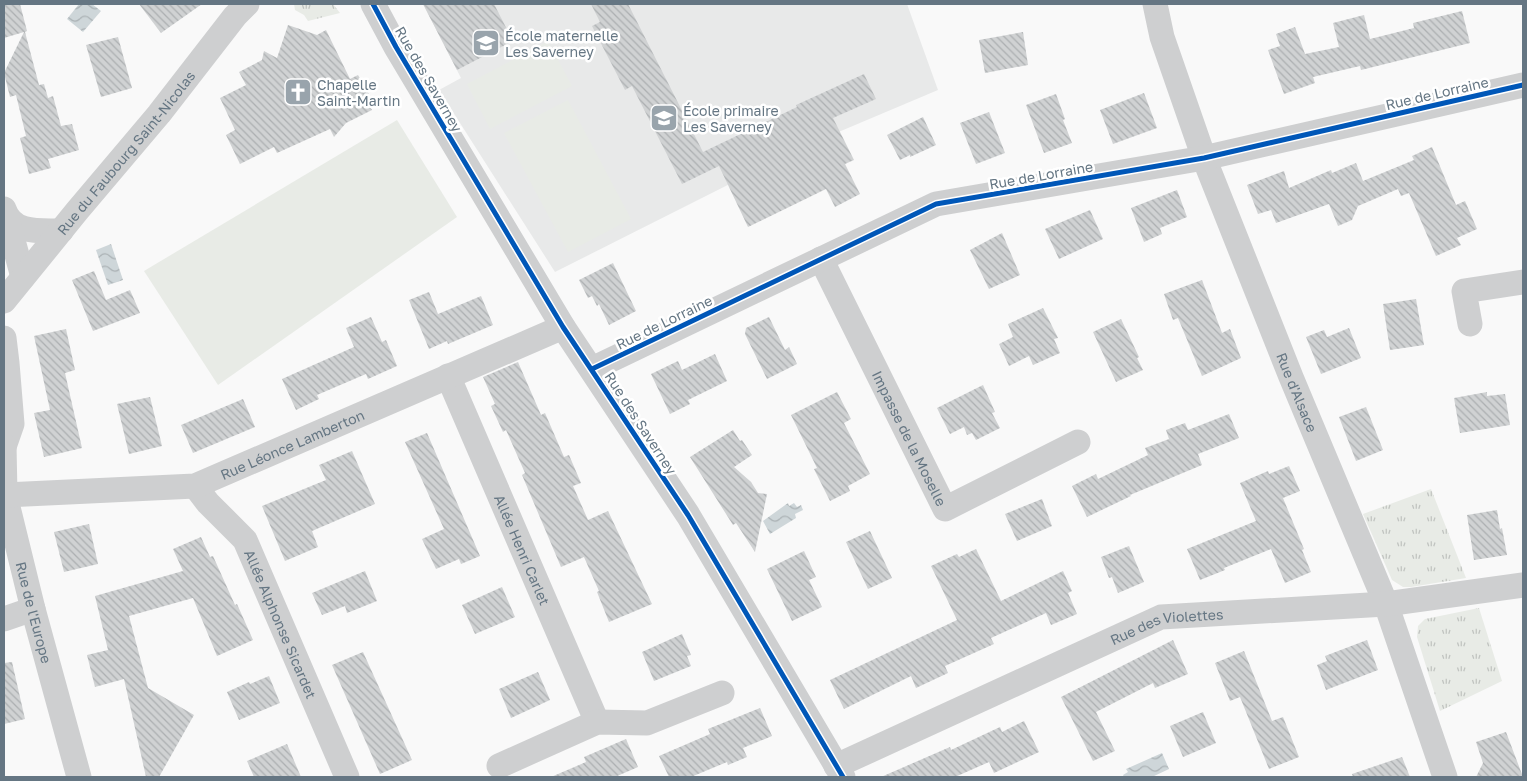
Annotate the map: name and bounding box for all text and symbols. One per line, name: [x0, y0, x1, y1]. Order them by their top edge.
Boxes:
street label: Rue des Saverney: [392, 23, 466, 135]
place label: École maternelle Les Saverney: [505, 27, 618, 60]
school or university icon: École maternelle Les Saverney: [471, 28, 501, 58]
street label: Rue du Faubourg Saint-Nicolas: [53, 67, 198, 238]
street label: Rue de Lorraine: [1384, 73, 1490, 113]
place label: Chapelle Saint-Martin: [317, 76, 400, 109]
church icon: Chapelle Saint-Martin: [283, 77, 313, 107]
place label: École primaire Les Saverney: [683, 102, 779, 135]
school or university icon: École primaire Les Saverney: [649, 103, 679, 133]
street label: Rue de Lorraine: [988, 158, 1094, 192]
street label: Rue de Lorraine: [613, 291, 715, 353]
street label: Rue d'Alsace: [1274, 350, 1322, 435]
street label: Rue des Saverney: [601, 368, 681, 478]
street label: Impasse de la Moselle: [869, 368, 951, 509]
street label: Rue Léonce Lamberton: [218, 405, 367, 483]
street label: Allée Henri Carlet: [491, 492, 554, 608]
street label: Allée Alphonse Sicardet: [242, 547, 321, 701]
street label: Rue de l'Europe: [13, 560, 56, 665]
street label: Rue des Violettes: [1107, 605, 1224, 648]

